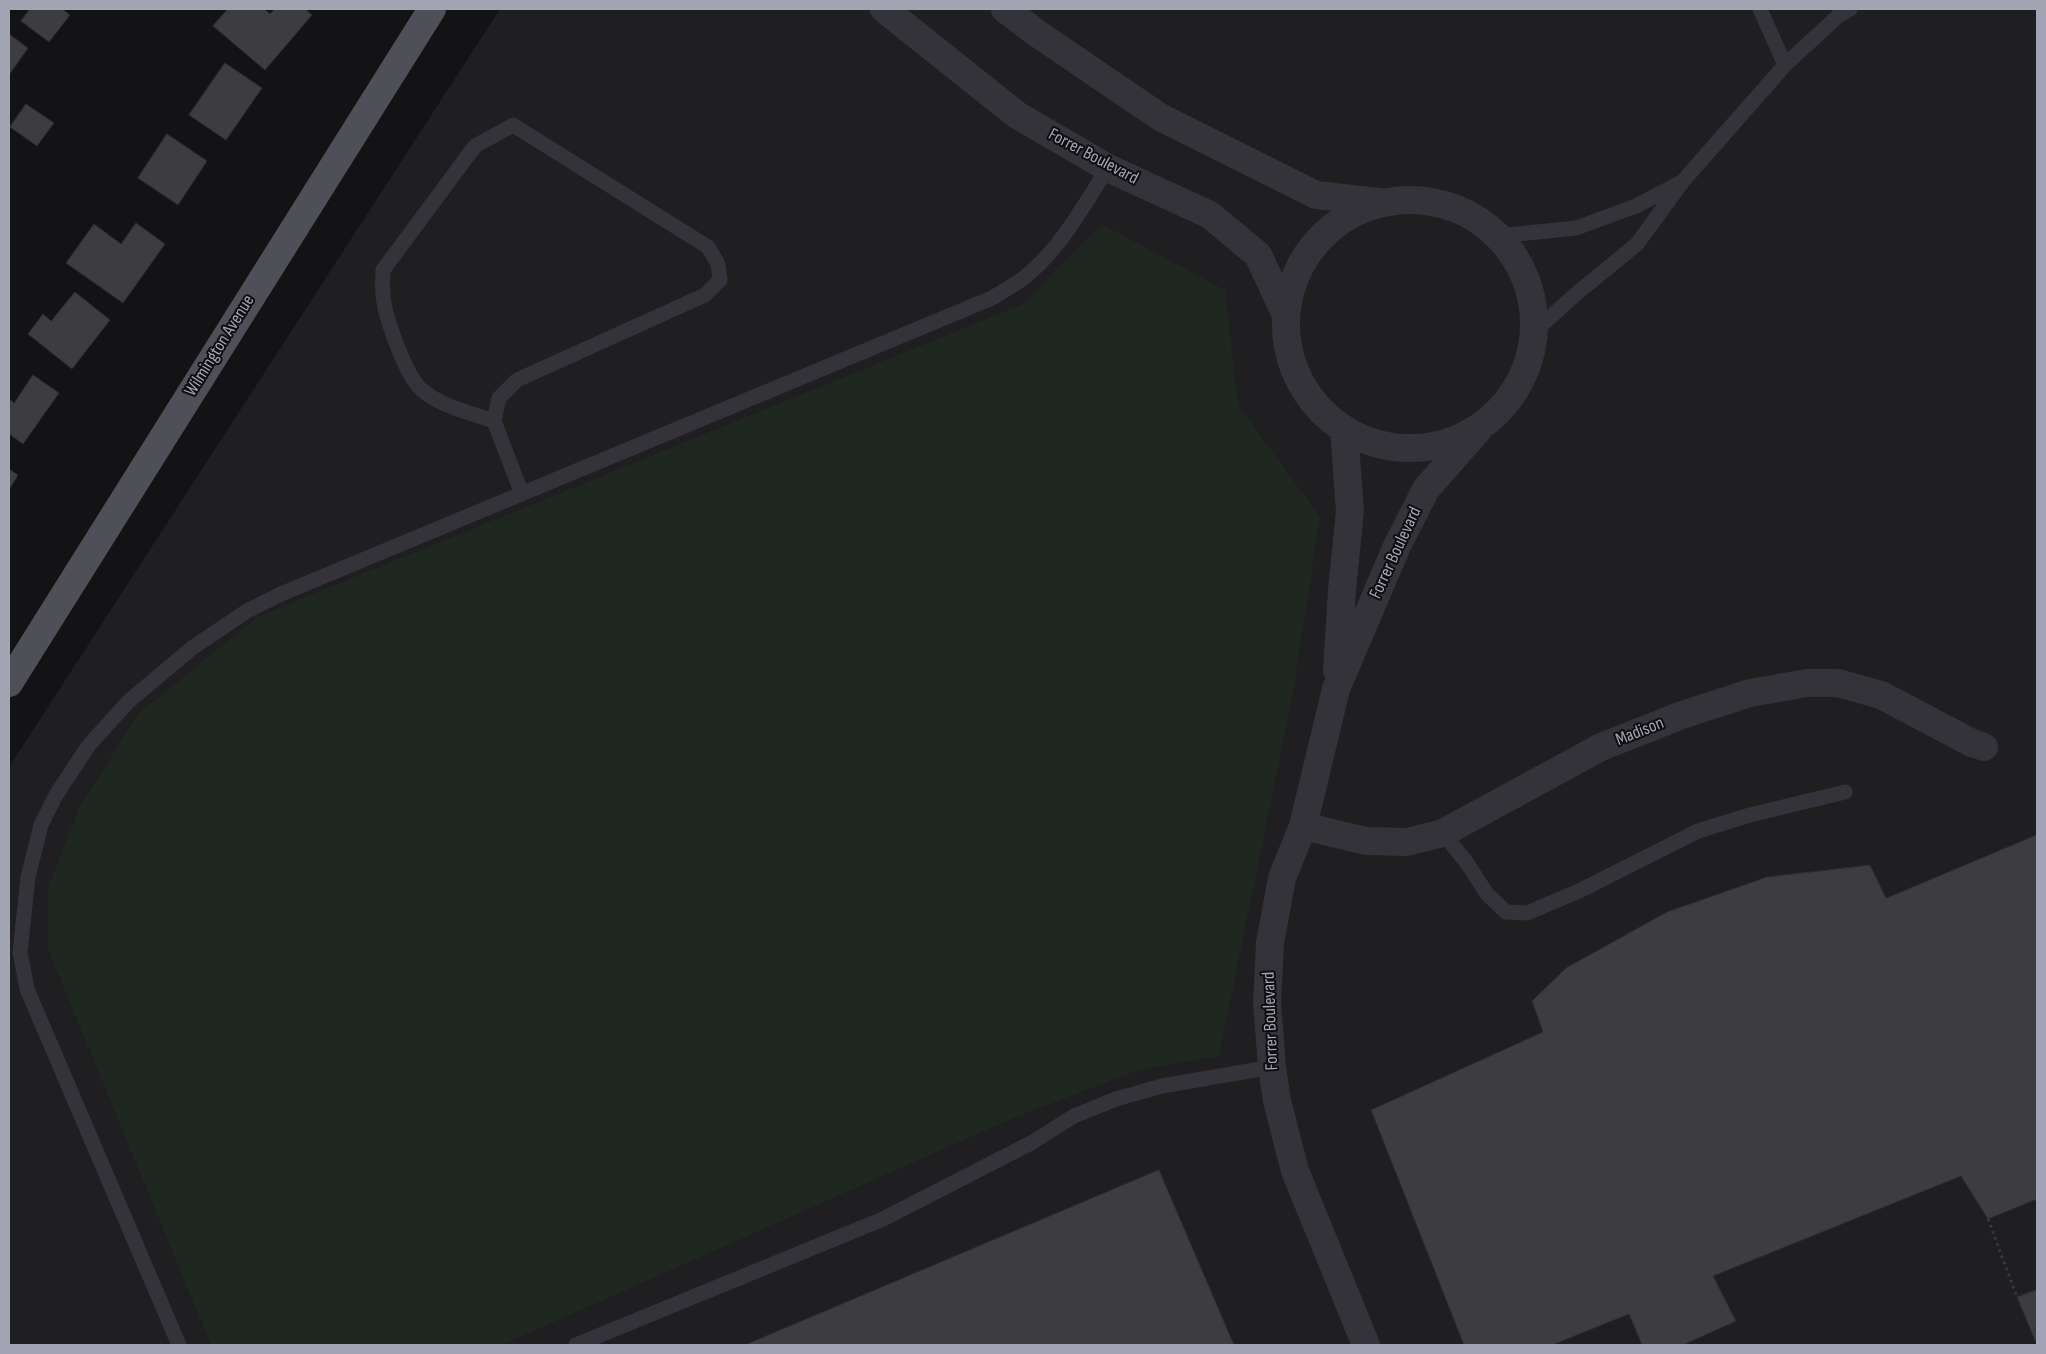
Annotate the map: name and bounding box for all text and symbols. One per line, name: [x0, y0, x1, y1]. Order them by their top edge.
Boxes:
street label: Forrer Boulevard: [1044, 124, 1142, 190]
street label: Wilmington Avenue: [180, 291, 260, 401]
street label: Forrer Boulevard: [1365, 504, 1427, 602]
street label: Madison: [1613, 713, 1667, 751]
street label: Forrer Boulevard: [1258, 971, 1284, 1071]

